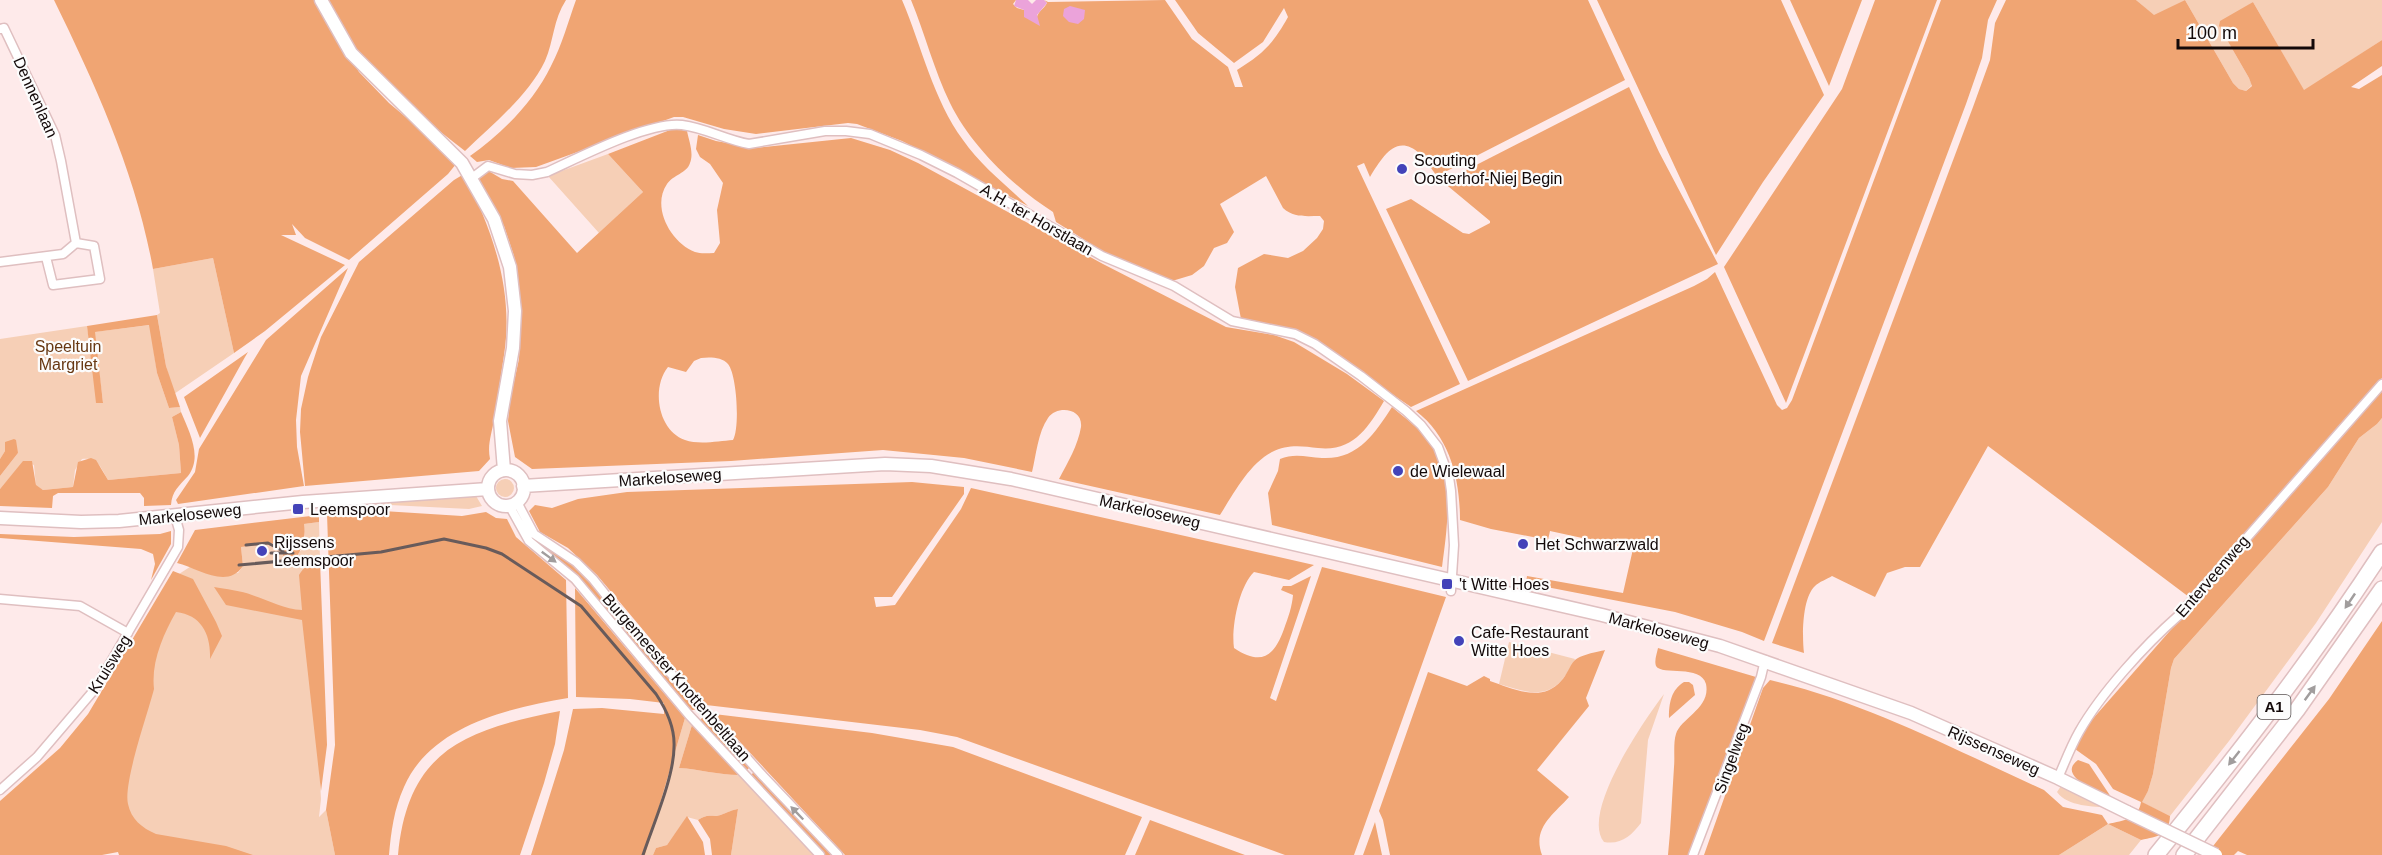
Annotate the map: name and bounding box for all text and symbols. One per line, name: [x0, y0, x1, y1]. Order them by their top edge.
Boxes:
scale bar: [2178, 12, 2313, 50]
text: 100 m: [2187, 23, 2237, 43]
street label: Dennenlaan: [10, 54, 61, 140]
place label: Scouting Oosterhof-Niej Begin: [1414, 152, 1563, 187]
marker: Scouting Oosterhof-Niej Begin: [1395, 162, 1409, 176]
street label: A.H. ter Horstlaan: [977, 180, 1096, 259]
park label: Speeltuin Margriet: [35, 338, 101, 373]
place label: de Wielewaal: [1410, 463, 1505, 480]
marker: de Wielewaal: [1391, 464, 1405, 478]
street label: Markeloseweg: [618, 465, 722, 490]
street label: Markeloseweg: [1098, 492, 1202, 531]
street label: Markeloseweg: [138, 501, 242, 528]
place label: Leemspoor: [310, 501, 391, 518]
marker: Leemspoor: [291, 502, 305, 516]
street label: Enterveenweg: [2172, 532, 2252, 621]
place label: Rijssens Leemspoor: [274, 534, 355, 569]
place label: Het Schwarzwald: [1535, 536, 1659, 553]
marker: Het Schwarzwald: [1516, 537, 1530, 551]
marker: Rijssens Leemspoor: [255, 544, 269, 558]
one-way arrow: [540, 551, 556, 563]
place label: 't Witte Hoes: [1459, 576, 1549, 593]
marker: 't Witte Hoes: [1440, 577, 1454, 591]
street label: Burgemeester Knottenbeltlaan: [599, 590, 754, 764]
one-way arrow: [2344, 593, 2355, 609]
street label: Markeloseweg: [1607, 609, 1711, 652]
place label: Cafe-Restaurant Witte Hoes: [1471, 624, 1589, 659]
street label: Kruisweg: [85, 632, 134, 697]
marker: Cafe-Restaurant Witte Hoes: [1452, 634, 1466, 648]
one-way arrow: [2304, 685, 2316, 701]
road number: A1: [2258, 695, 2290, 719]
street label: Singelweg: [1711, 721, 1752, 796]
street label: Rijssenseweg: [1945, 723, 2042, 778]
one-way arrow: [2228, 750, 2241, 766]
one-way arrow: [791, 806, 805, 820]

